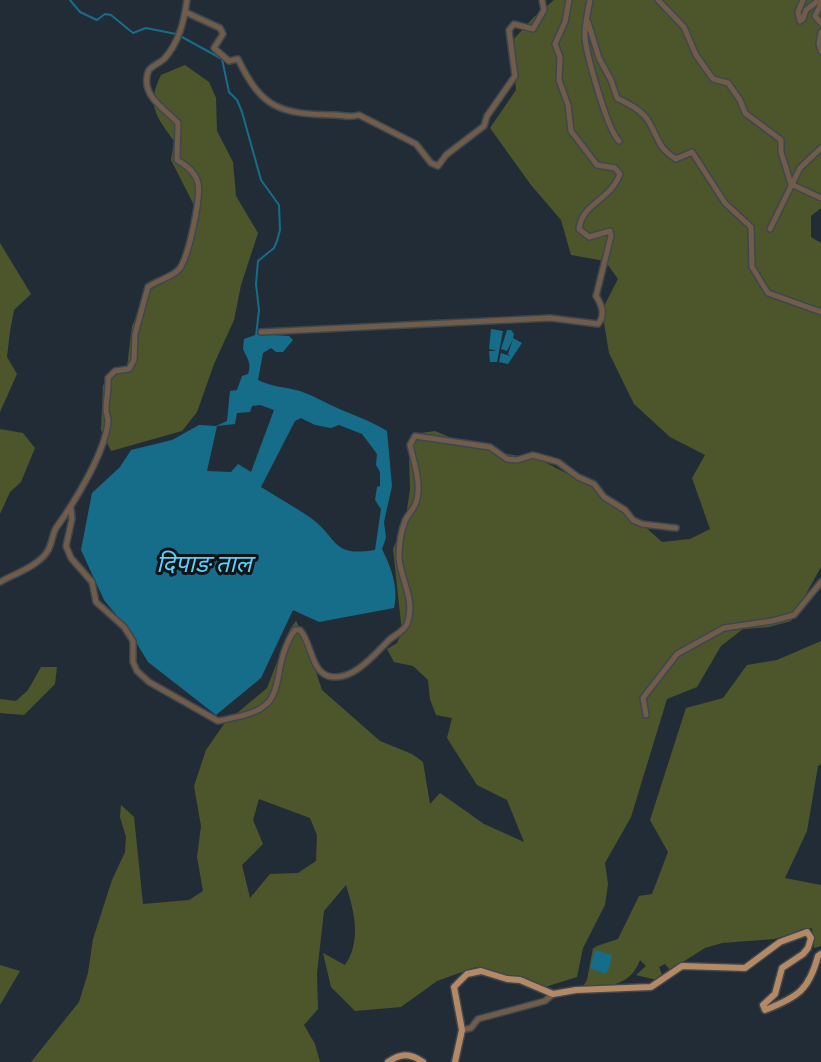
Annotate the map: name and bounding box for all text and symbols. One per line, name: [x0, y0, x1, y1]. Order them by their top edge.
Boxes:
water label: दिपाङ ताल: [156, 553, 252, 581]

